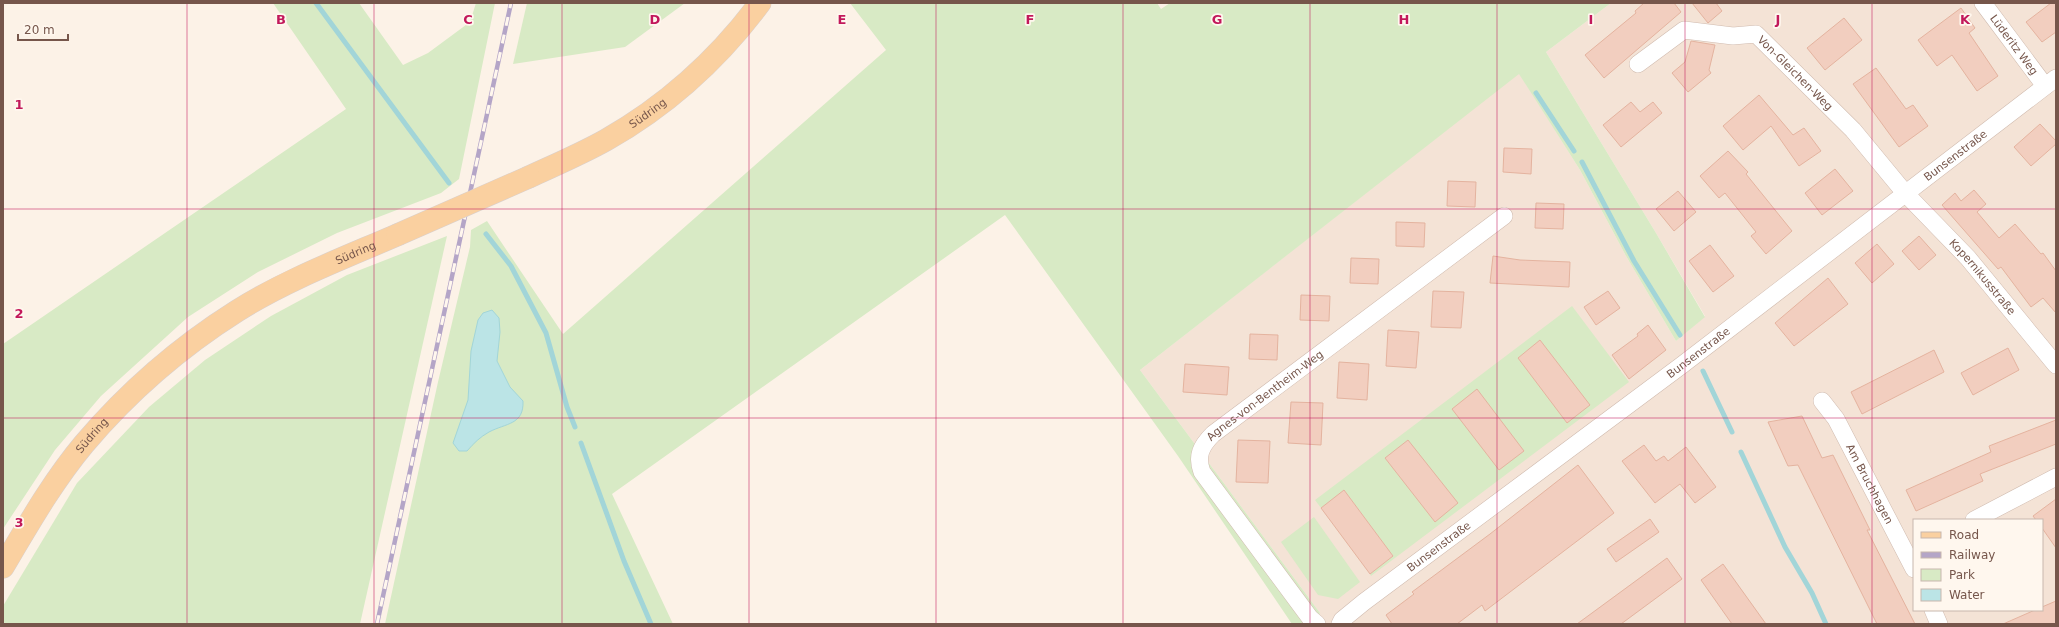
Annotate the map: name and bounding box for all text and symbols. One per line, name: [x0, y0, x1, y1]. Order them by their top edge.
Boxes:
text: B: [276, 12, 286, 27]
text: C: [463, 12, 473, 27]
text: D: [650, 12, 661, 27]
text: E: [838, 12, 846, 27]
text: F: [1026, 12, 1034, 27]
text: G: [1212, 12, 1222, 27]
text: H: [1399, 12, 1409, 27]
text: I: [1589, 12, 1593, 27]
text: J: [1775, 12, 1780, 27]
text: K: [1960, 12, 1971, 27]
street label: Lüderitz Weg: [1987, 12, 2041, 77]
scale bar: [18, 16, 68, 42]
text: 20 m: [24, 23, 55, 37]
street label: Von-Gleichen-Weg: [1755, 33, 1836, 113]
street label: Südring: [627, 95, 669, 131]
text: 1: [14, 97, 24, 112]
street label: Bunsenstraße: [1921, 127, 1990, 184]
street label: Kopernikusstraße: [1947, 236, 2018, 317]
street label: Südring: [333, 238, 378, 267]
text: 2: [14, 306, 24, 321]
street label: Bunsenstraße: [1664, 324, 1733, 381]
street label: Agnes-von-Bentheim-Weg: [1204, 347, 1326, 443]
street label: Südring: [73, 415, 111, 456]
street label: Am Bruchhagen: [1844, 442, 1896, 526]
text: 3: [14, 515, 24, 530]
street label: Bunsenstraße: [1404, 518, 1473, 574]
legend: [1913, 519, 2043, 611]
text: Road: [1949, 528, 1979, 542]
text: Railway: [1949, 548, 1995, 562]
text: Park: [1949, 568, 1975, 582]
text: Water: [1949, 588, 1985, 602]

